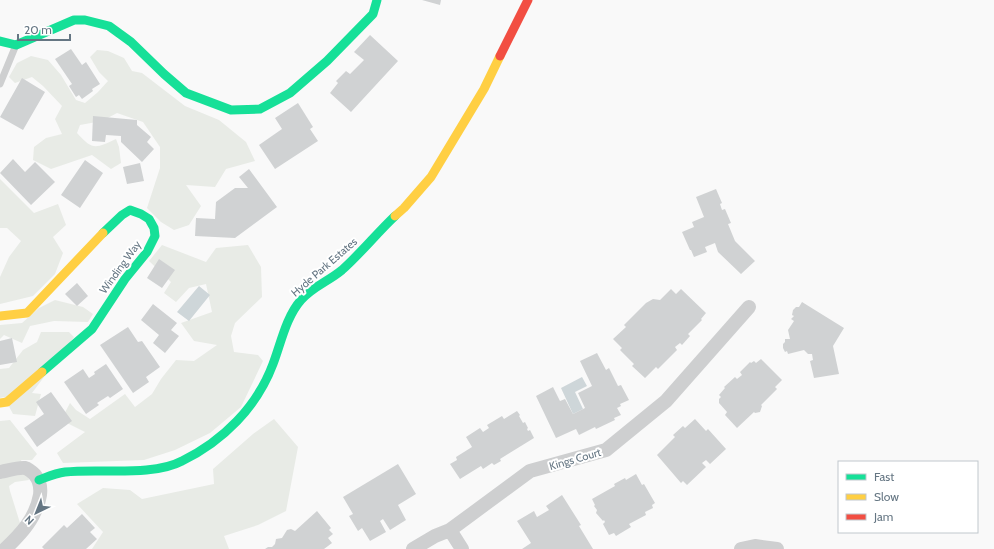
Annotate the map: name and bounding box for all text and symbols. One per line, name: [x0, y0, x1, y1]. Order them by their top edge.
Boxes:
scale bar: [18, 16, 70, 42]
text: 20 m: [24, 22, 52, 37]
street label: Hyde Park Estates: [288, 234, 360, 299]
street label: Winding Way: [96, 237, 144, 296]
street label: Kings Court: [548, 445, 603, 473]
legend: [838, 461, 978, 533]
text: Fast: [874, 469, 894, 484]
text: Slow: [874, 489, 899, 504]
north arrow: [16, 493, 56, 533]
text: Jam: [873, 509, 893, 524]
text: N: [22, 513, 37, 528]

